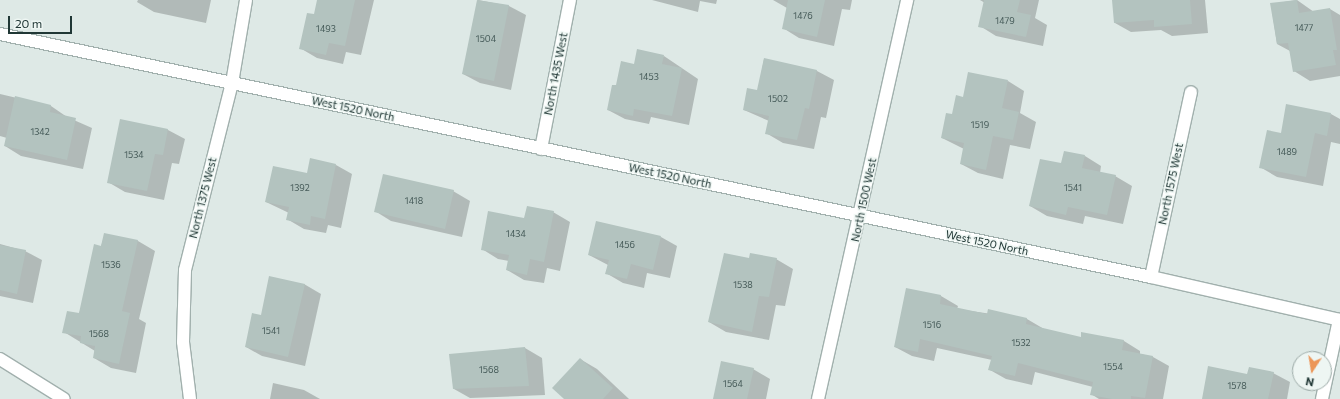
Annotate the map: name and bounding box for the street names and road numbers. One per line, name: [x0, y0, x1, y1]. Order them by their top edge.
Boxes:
street label: North 1435 West: [542, 32, 570, 116]
street label: West 1520 North: [310, 94, 396, 124]
street label: North 1575 West: [1156, 142, 1186, 226]
street label: North 1375 West: [187, 156, 219, 240]
street label: North 1500 West: [849, 157, 879, 243]
street label: West 1520 North: [627, 161, 713, 191]
street label: West 1520 North: [944, 228, 1030, 258]

